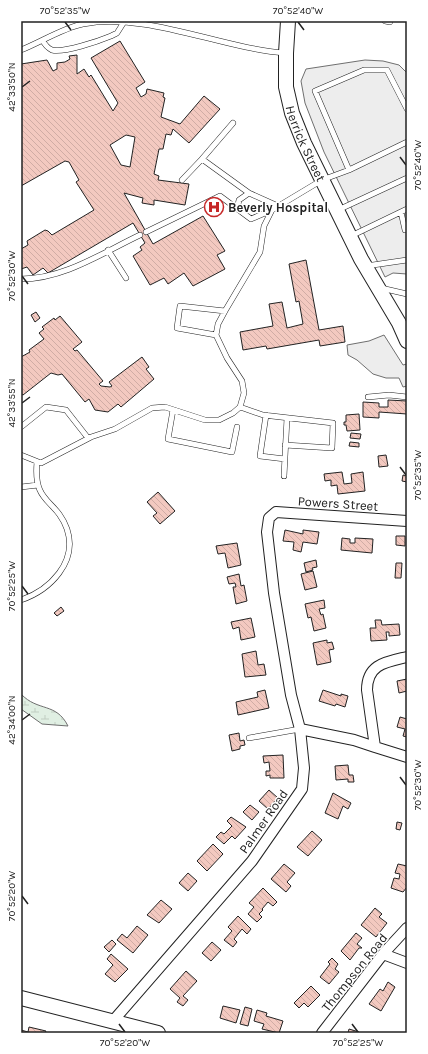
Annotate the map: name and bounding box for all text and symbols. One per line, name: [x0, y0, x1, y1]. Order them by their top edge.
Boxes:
text: 70°52'35"W: [40, 5, 90, 17]
text: 70°52'40"W: [273, 5, 323, 17]
text: 42°33'50"N: [6, 62, 18, 112]
street label: Herrick Street: [283, 104, 329, 184]
text: 70°52'40"W: [412, 140, 424, 190]
hospital icon: Beverly Hospital: [203, 196, 225, 218]
place label: Beverly Hospital: [228, 200, 328, 215]
text: 70°52'30"W: [6, 251, 18, 301]
text: 42°33'55"N: [6, 378, 18, 428]
text: 70°52'35"W: [412, 450, 424, 500]
street label: Powers Street: [297, 493, 379, 514]
text: 70°52'25"W: [6, 561, 18, 611]
text: 42°34'00"N: [6, 695, 18, 745]
text: 70°52'30"W: [412, 760, 424, 810]
street label: Palmer Road: [236, 786, 291, 856]
text: 70°52'20"W: [6, 871, 18, 921]
street label: Thompson Road: [318, 930, 390, 1014]
text: 70°52'20"W: [100, 1037, 150, 1049]
text: 70°52'25"W: [333, 1037, 383, 1049]

